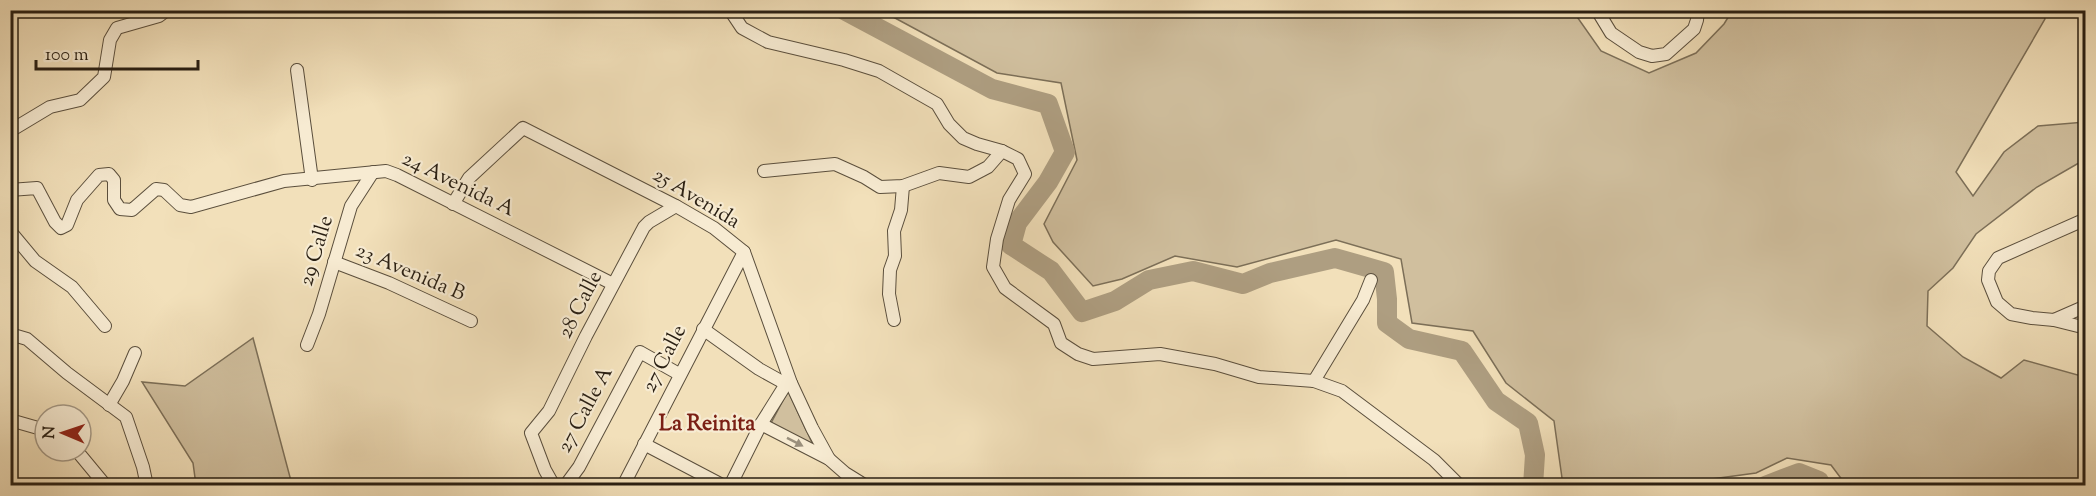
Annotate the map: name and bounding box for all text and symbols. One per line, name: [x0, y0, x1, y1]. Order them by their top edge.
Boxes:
scale bar: [36, 33, 198, 71]
text: 100 m: [45, 43, 89, 69]
street label: 24 Avenida A: [396, 145, 520, 225]
street label: 25 Avenida: [647, 161, 746, 237]
street label: 29 Calle: [292, 212, 342, 290]
street label: 23 Avenida B: [351, 236, 469, 310]
street label: 28 Calle: [551, 266, 611, 344]
street label: 27 Calle: [635, 320, 695, 398]
street label: 27 Calle A: [551, 361, 621, 459]
north arrow: [33, 403, 93, 463]
district label: La Reinita: [659, 409, 756, 441]
text: N: [39, 426, 62, 439]
one-way arrow: [786, 436, 804, 446]

